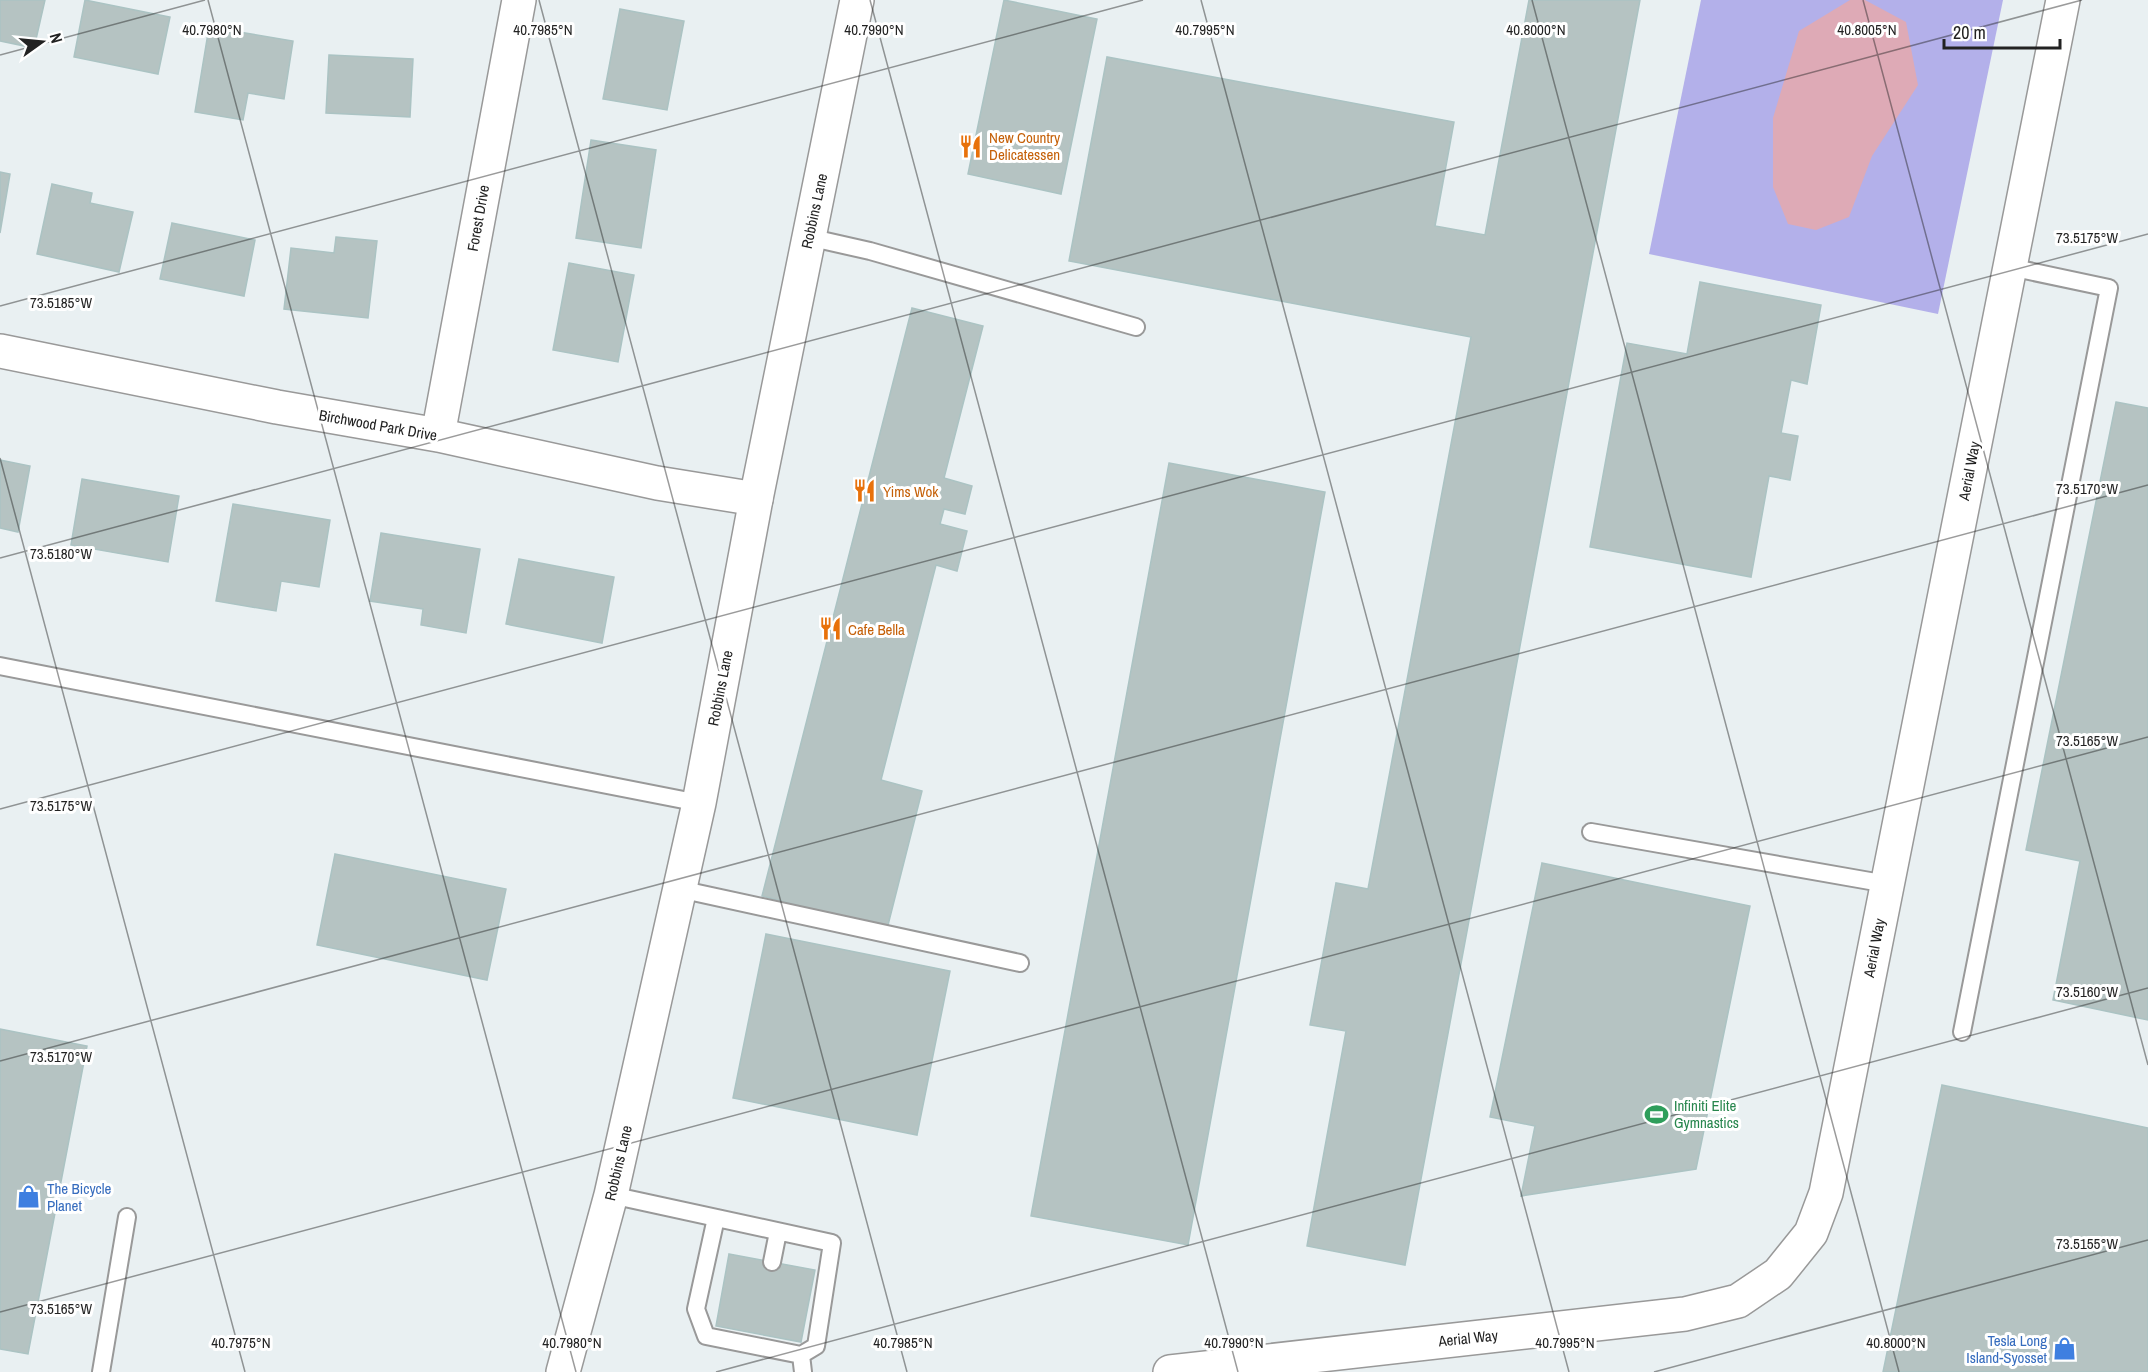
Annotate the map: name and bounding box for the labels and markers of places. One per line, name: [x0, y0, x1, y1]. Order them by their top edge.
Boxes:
place label: New Country Delicatessen: [989, 127, 1061, 165]
restaurant icon: New Country Delicatessen: [958, 133, 984, 159]
restaurant icon: Yims Wok: [852, 478, 878, 504]
place label: Yims Wok: [883, 481, 939, 502]
restaurant icon: Cafe Bella: [817, 616, 843, 642]
place label: Cafe Bella: [848, 619, 905, 640]
place label: Infiniti Elite Gymnastics: [1674, 1095, 1739, 1133]
sports icon: Infiniti Elite Gymnastics: [1643, 1101, 1669, 1127]
place label: The Bicycle Planet: [47, 1178, 111, 1216]
shop icon: The Bicycle Planet: [16, 1184, 42, 1210]
place label: Tesla Long Island-Syosset: [1966, 1330, 2048, 1368]
shop icon: Tesla Long Island-Syosset: [2052, 1336, 2078, 1362]

